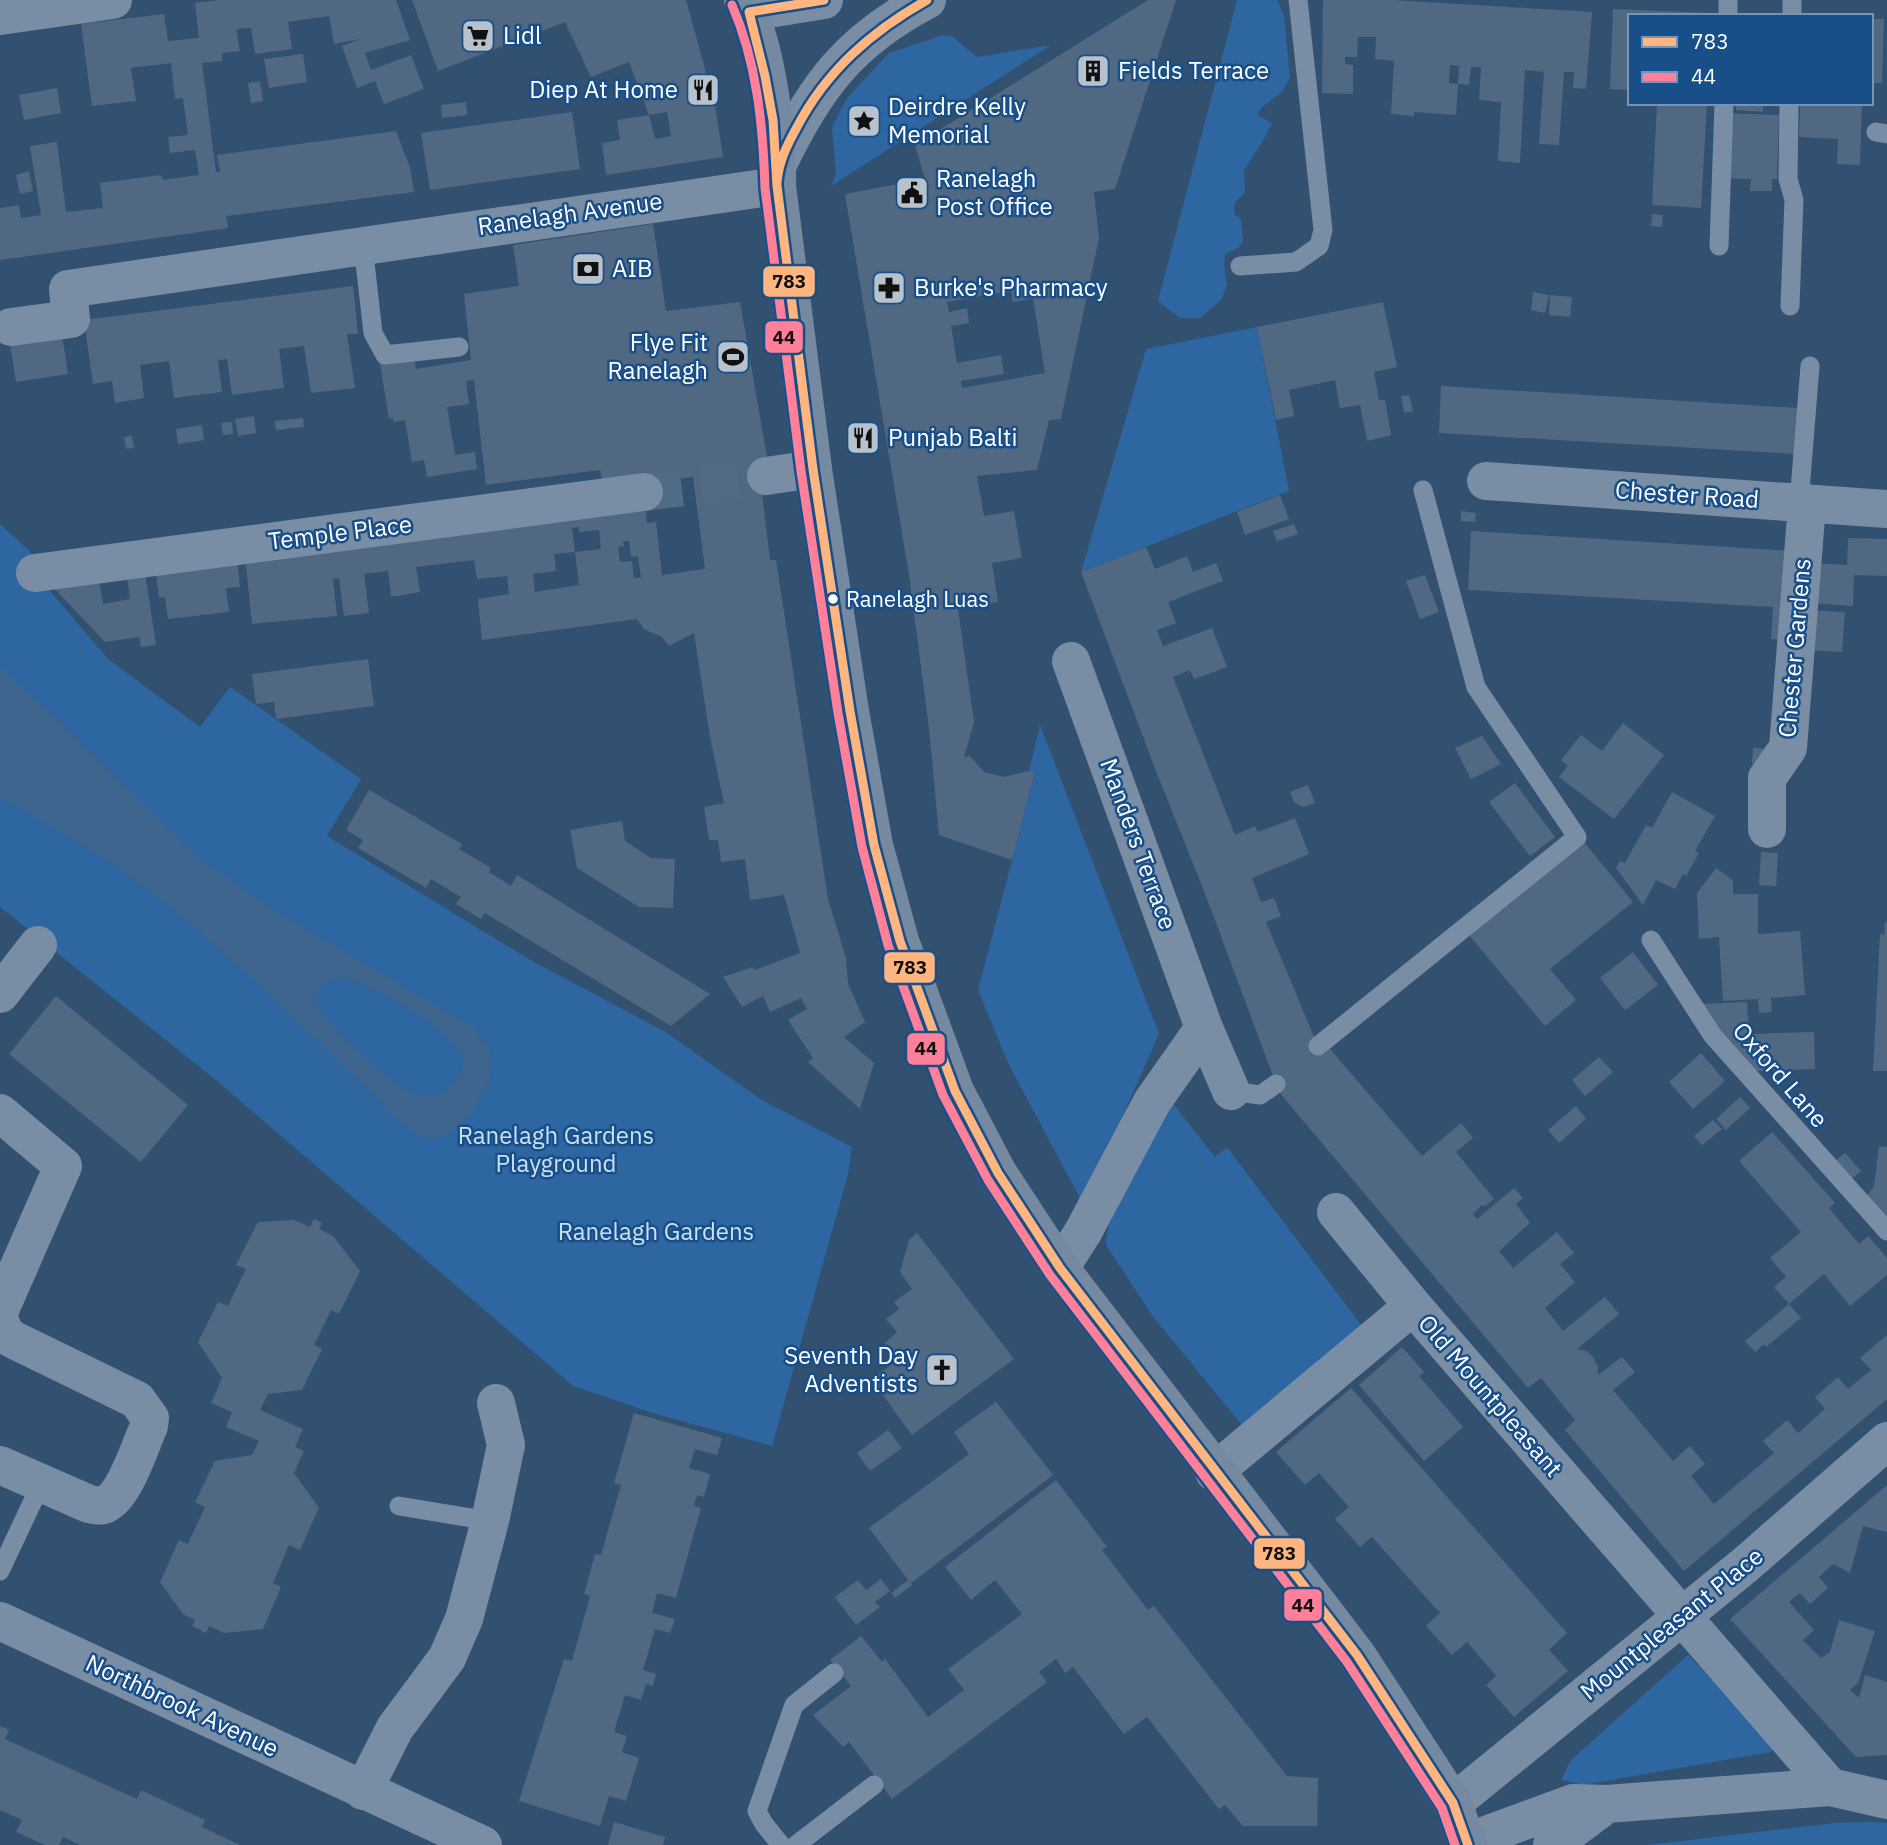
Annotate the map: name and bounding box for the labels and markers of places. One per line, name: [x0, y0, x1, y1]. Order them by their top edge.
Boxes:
supermarket icon: Lidl: [459, 17, 497, 55]
place label: Lidl: [503, 19, 541, 51]
building icon: Fields Terrace: [1074, 52, 1112, 90]
place label: Fields Terrace: [1118, 54, 1269, 86]
restaurant icon: Diep At Home: [684, 71, 722, 109]
place label: Diep At Home: [529, 73, 678, 105]
place label: Deirdre Kelly Memorial: [888, 90, 1026, 150]
place icon: Deirdre Kelly Memorial: [845, 102, 883, 140]
place label: Ranelagh Post Office: [936, 162, 1053, 222]
public building icon: Ranelagh Post Office: [893, 174, 931, 212]
bank icon: AIB: [569, 250, 607, 288]
place label: AIB: [612, 252, 653, 284]
pharmacy icon: Burke's Pharmacy: [870, 269, 908, 307]
place label: Burke's Pharmacy: [914, 271, 1108, 303]
place label: Flye Fit Ranelagh: [608, 326, 708, 386]
sports icon: Flye Fit Ranelagh: [714, 338, 752, 376]
restaurant icon: Punjab Balti: [844, 419, 882, 457]
place label: Punjab Balti: [888, 421, 1018, 453]
place label: Ranelagh Luas: [846, 584, 989, 613]
marker: Ranelagh Luas: [826, 592, 840, 606]
place label: Seventh Day Adventists: [784, 1339, 918, 1399]
church icon: Seventh Day Adventists: [923, 1351, 961, 1389]

